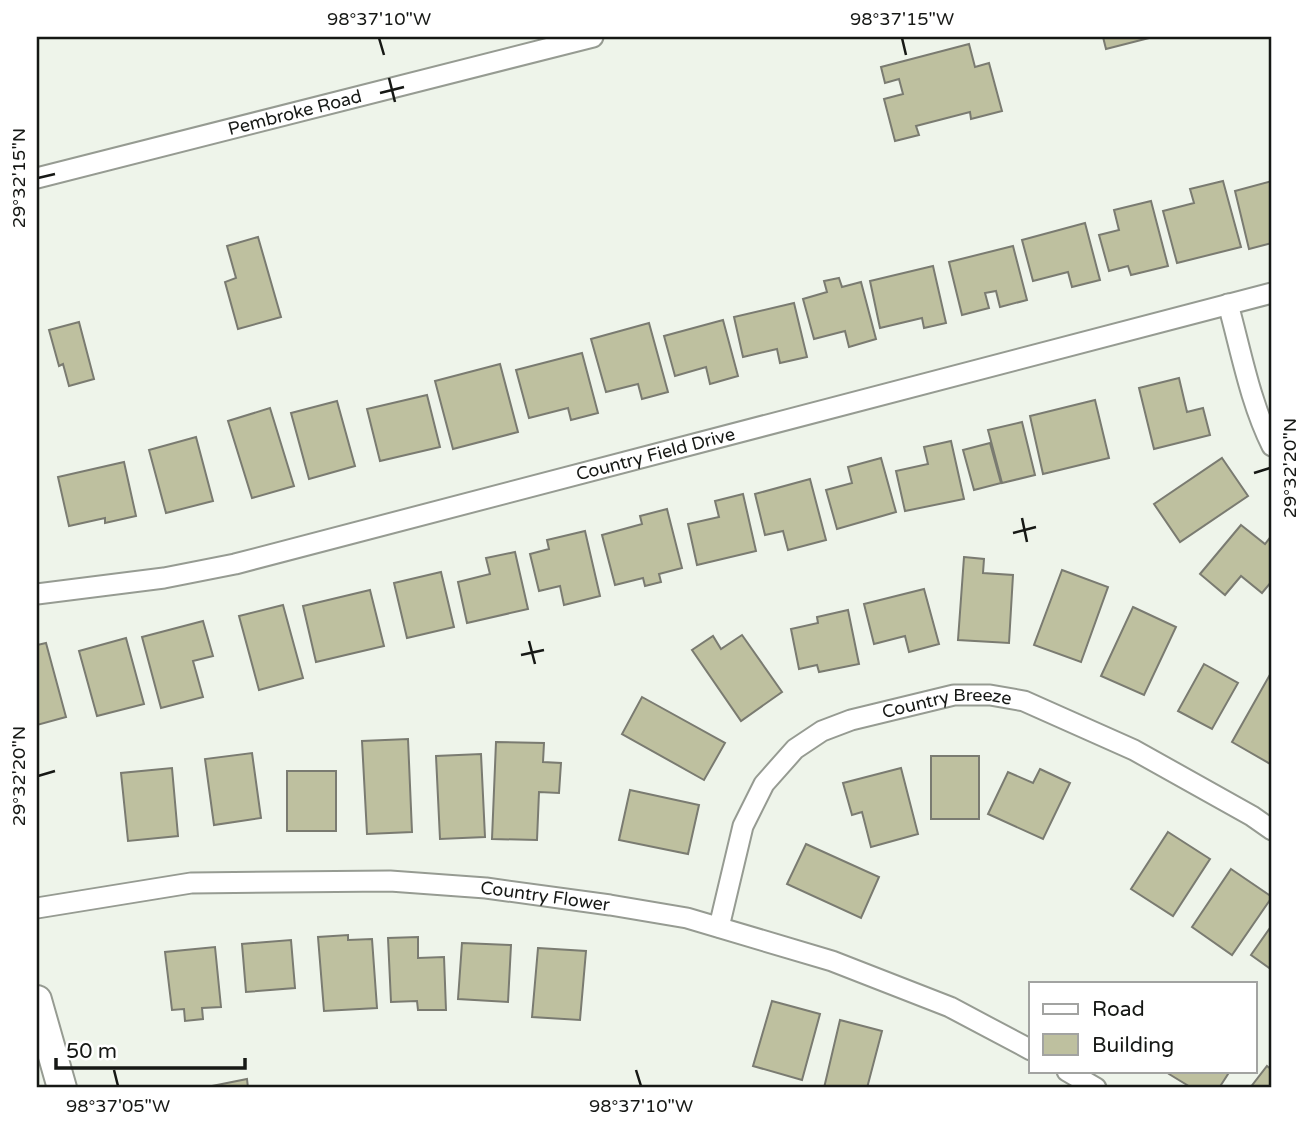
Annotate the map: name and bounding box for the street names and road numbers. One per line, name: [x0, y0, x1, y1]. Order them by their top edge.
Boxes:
street label: Pembroke Road: [226, 85, 364, 140]
street label: Country Field Drive: [574, 423, 737, 485]
street label: Country Breeze: [880, 684, 1013, 723]
street label: Country Flower: [479, 876, 611, 916]

